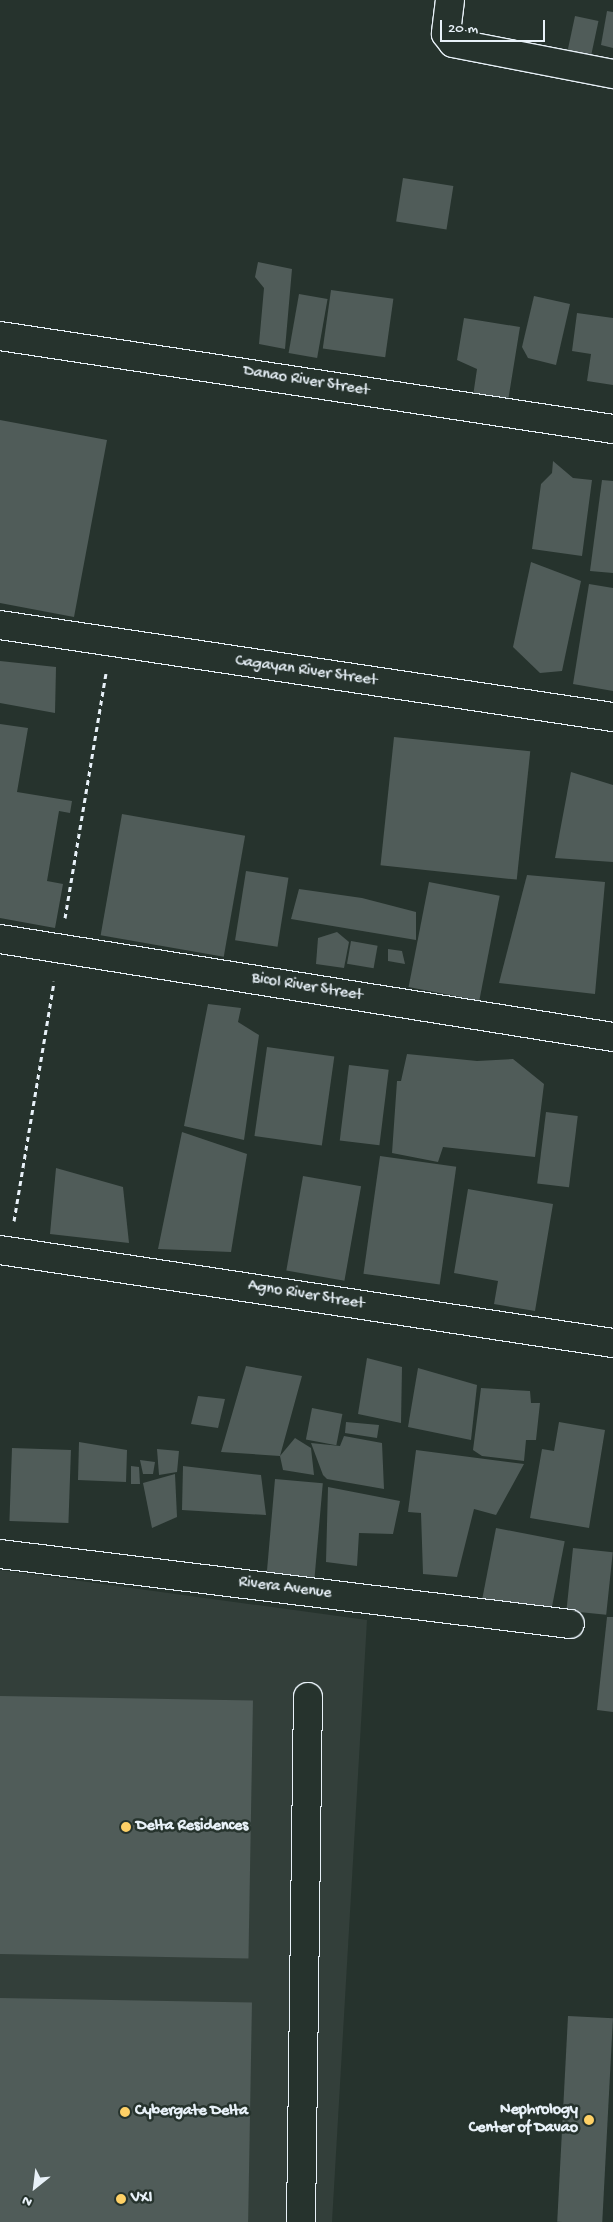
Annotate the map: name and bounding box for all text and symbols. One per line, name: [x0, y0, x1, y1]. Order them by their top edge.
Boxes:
scale bar: [443, 10, 548, 42]
text: 20 m: [448, 20, 478, 38]
street label: Danao River Street: [242, 363, 370, 401]
street label: Cagayan River Street: [234, 653, 378, 691]
street label: Bicol River Street: [250, 970, 364, 1006]
street label: Agno River Street: [246, 1277, 366, 1315]
street label: Rivera Avenue: [237, 1574, 333, 1604]
place label: Delta Residences: [136, 1817, 248, 1837]
marker: Delta Residences: [120, 1821, 132, 1833]
place label: Nephrology Center of Davao: [469, 2101, 578, 2139]
place label: Cybergate Delta: [135, 2102, 248, 2122]
marker: Cybergate Delta: [119, 2106, 131, 2118]
marker: Nephrology Center of Davao: [582, 2113, 596, 2127]
north arrow: [10, 2162, 60, 2212]
place label: VXI: [131, 2189, 152, 2209]
text: N: [19, 2191, 36, 2210]
marker: VXI: [115, 2193, 127, 2205]

